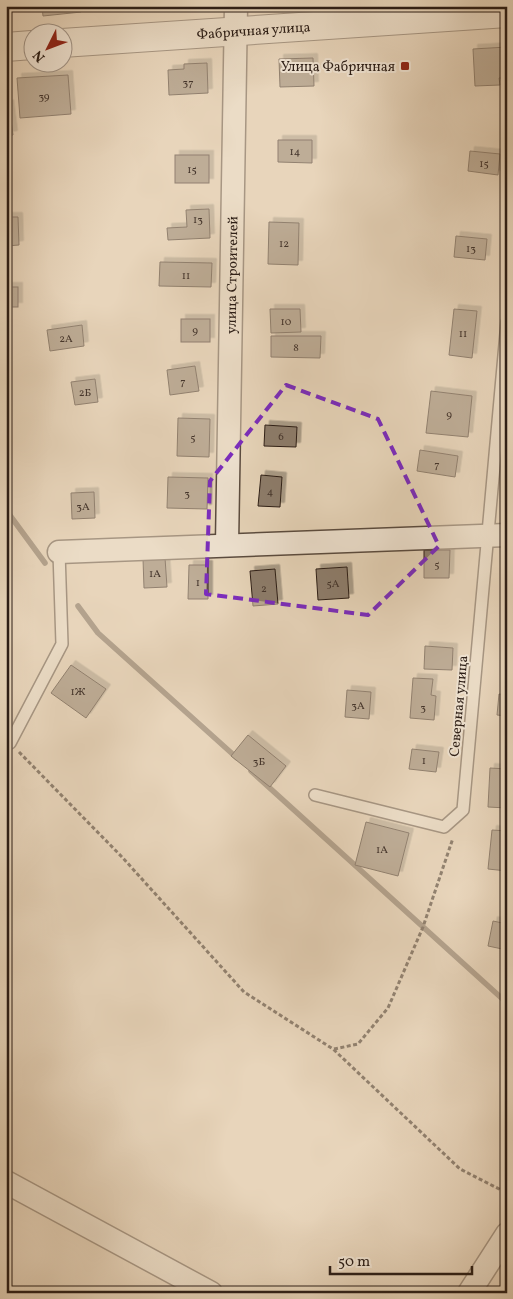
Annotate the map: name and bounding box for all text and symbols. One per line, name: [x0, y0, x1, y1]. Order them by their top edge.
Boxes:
street label: Фабричная улица: [196, 18, 311, 45]
north arrow: [22, 22, 72, 72]
text: N: [29, 46, 50, 66]
place label: Улица Фабричная: [281, 58, 395, 77]
marker: Улица Фабричная: [399, 60, 411, 72]
house number: 37: [183, 76, 193, 91]
house number: 39: [38, 90, 50, 105]
house number: 14: [290, 145, 301, 160]
house number: 15: [479, 157, 489, 172]
house number: 15: [187, 163, 197, 178]
house number: 13: [193, 213, 203, 228]
street label: улица Строителей: [223, 215, 243, 334]
house number: 12: [279, 237, 289, 252]
house number: 13: [466, 242, 476, 257]
house number: 11: [182, 269, 190, 284]
house number: 10: [281, 315, 292, 330]
house number: 9: [192, 324, 198, 339]
house number: 11: [459, 327, 467, 342]
house number: 2А: [59, 332, 73, 347]
house number: 8: [293, 341, 299, 356]
house number: 7: [180, 375, 186, 390]
house number: 2Б: [79, 386, 92, 401]
house number: 9: [446, 408, 452, 423]
house number: 6: [278, 430, 284, 445]
house number: 5: [190, 431, 196, 446]
house number: 7: [434, 458, 440, 473]
house number: 4: [267, 485, 274, 500]
house number: 3: [184, 487, 190, 502]
house number: 3А: [76, 500, 90, 515]
house number: 5: [434, 558, 440, 573]
house number: 1А: [149, 567, 161, 582]
house number: 1: [196, 576, 200, 591]
house number: 5А: [326, 577, 340, 592]
house number: 2: [261, 582, 267, 597]
street label: Северная улица: [446, 655, 473, 758]
house number: 1Ж: [71, 685, 86, 700]
house number: 3А: [351, 699, 365, 714]
house number: 3: [420, 701, 426, 716]
house number: 1: [422, 754, 426, 769]
house number: 3Б: [253, 755, 265, 770]
house number: 1А: [376, 843, 388, 858]
scale bar: [330, 1244, 473, 1276]
text: 50 m: [338, 1252, 370, 1273]

